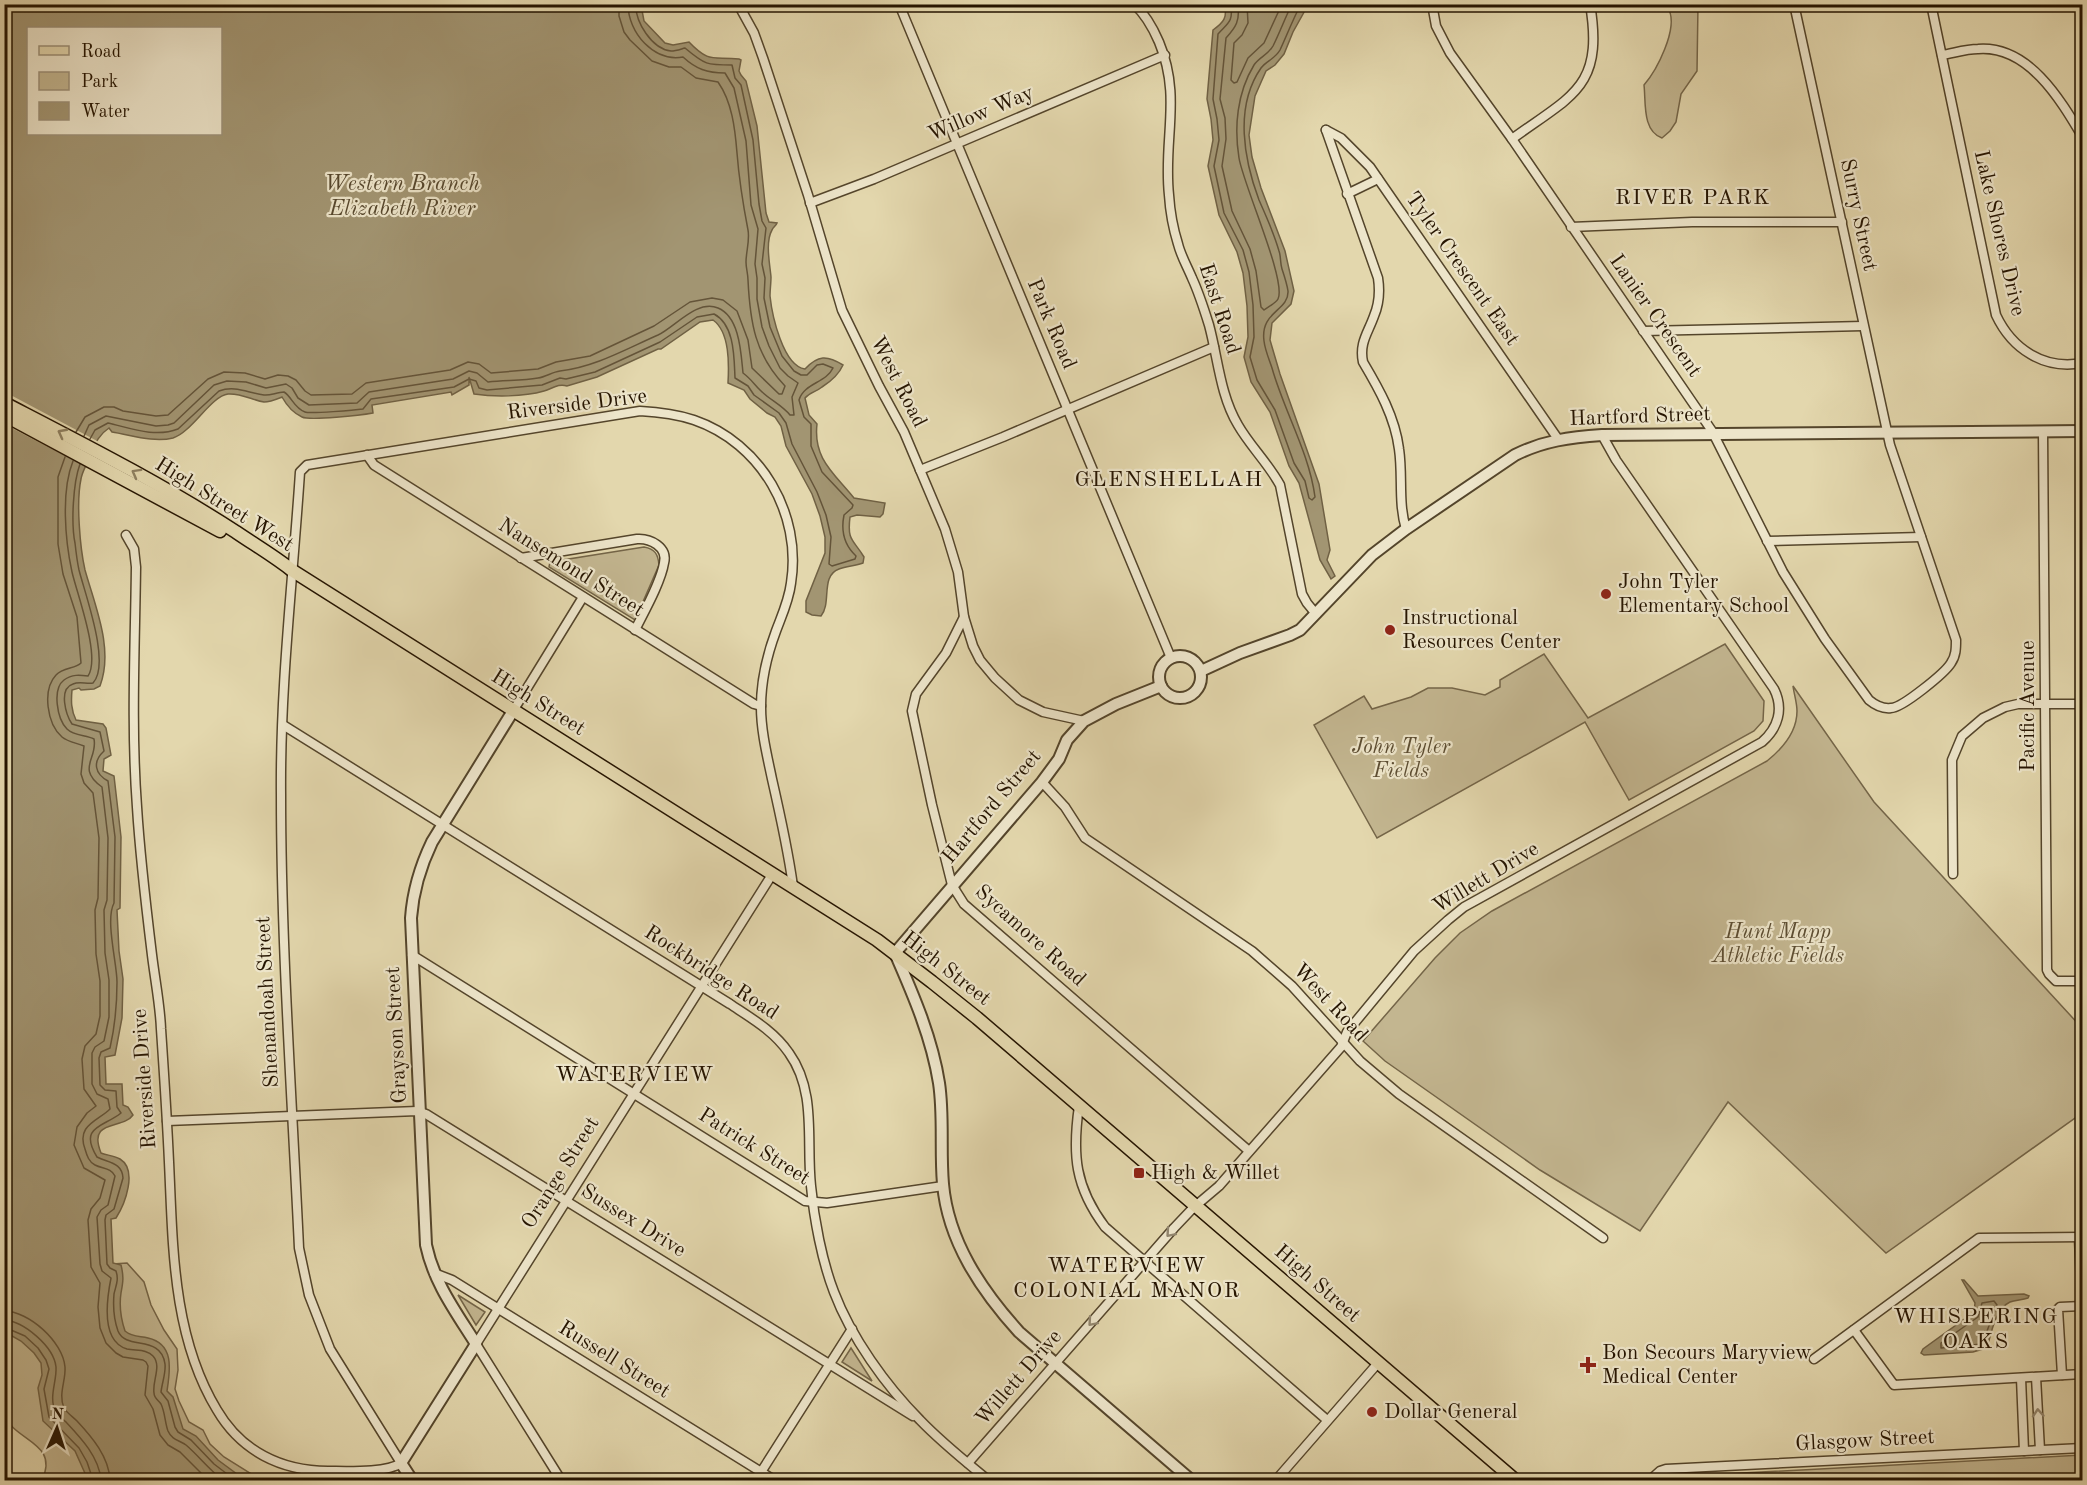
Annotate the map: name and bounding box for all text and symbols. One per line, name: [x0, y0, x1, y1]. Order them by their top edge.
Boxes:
legend: [27, 27, 222, 135]
text: Road: [81, 43, 121, 61]
text: Park: [81, 73, 118, 91]
street label: Willow Way: [925, 82, 1037, 146]
text: Water: [81, 103, 130, 121]
street label: Lake Shores Drive: [1970, 148, 2028, 318]
street label: Surry Street: [1836, 157, 1880, 273]
water label: Western Branch Elizabeth River: [324, 173, 480, 220]
district label: RIVER PARK: [1615, 187, 1771, 209]
street label: Tyler Crescent East: [1401, 188, 1523, 350]
street label: Lanier Crescent: [1605, 251, 1705, 381]
street label: East Road: [1194, 261, 1244, 357]
street label: Park Road: [1023, 276, 1079, 372]
street label: West Road: [866, 333, 930, 431]
street label: Riverside Drive: [506, 386, 648, 424]
street label: Hartford Street: [1569, 404, 1711, 430]
one-way arrow: [58, 429, 68, 440]
street label: High Street West: [151, 454, 297, 556]
one-way arrow: [132, 469, 142, 480]
district label: GLENSHELLAH: [1075, 469, 1263, 491]
street label: Nansemond Street: [494, 515, 648, 621]
place label: John Tyler Elementary School: [1618, 572, 1789, 617]
marker: John Tyler Elementary School: [1599, 587, 1613, 601]
place label: Instructional Resources Center: [1402, 608, 1561, 653]
marker: Instructional Resources Center: [1383, 623, 1397, 637]
street label: Pacific Avenue: [2018, 640, 2039, 772]
street label: High Street: [487, 666, 589, 740]
park label: John Tyler Fields: [1352, 737, 1451, 782]
street label: Hartford Street: [939, 746, 1045, 868]
street label: Willett Drive: [1430, 838, 1542, 918]
street label: Sycamore Road: [971, 881, 1089, 991]
street label: Shenandoah Street: [253, 916, 283, 1088]
street label: Rockbridge Road: [640, 922, 782, 1024]
park label: Hunt Mapp Athletic Fields: [1711, 922, 1844, 967]
street label: High Street: [898, 928, 994, 1010]
street label: West Road: [1288, 960, 1372, 1046]
street label: Grayson Street: [383, 966, 411, 1104]
street label: Riverside Drive: [130, 1008, 160, 1150]
district label: WATERVIEW: [555, 1064, 715, 1086]
street label: Patrick Street: [695, 1104, 813, 1190]
street label: Orange Street: [518, 1113, 604, 1233]
place label: High & Willet: [1151, 1163, 1280, 1184]
marker: High & Willet: [1132, 1166, 1146, 1180]
street label: Sussex Drive: [577, 1180, 689, 1262]
one-way arrow: [1166, 1226, 1177, 1237]
street label: High Street: [1270, 1241, 1364, 1327]
district label: WATERVIEW COLONIAL MANOR: [1013, 1255, 1241, 1302]
district label: WHISPERING OAKS: [1893, 1306, 2059, 1353]
one-way arrow: [1089, 1316, 1100, 1327]
street label: Russell Street: [555, 1317, 673, 1403]
street label: Willett Drive: [972, 1326, 1066, 1430]
place label: Bon Secours Maryview Medical Center: [1602, 1343, 1812, 1388]
marker: Bon Secours Maryview Medical Center: [1579, 1356, 1597, 1374]
north arrow: [27, 1398, 87, 1458]
place label: Dollar General: [1384, 1402, 1518, 1423]
marker: Dollar General: [1365, 1405, 1379, 1419]
text: N: [51, 1407, 65, 1423]
one-way arrow: [2032, 1409, 2045, 1418]
street label: Glasgow Street: [1795, 1427, 1935, 1455]

